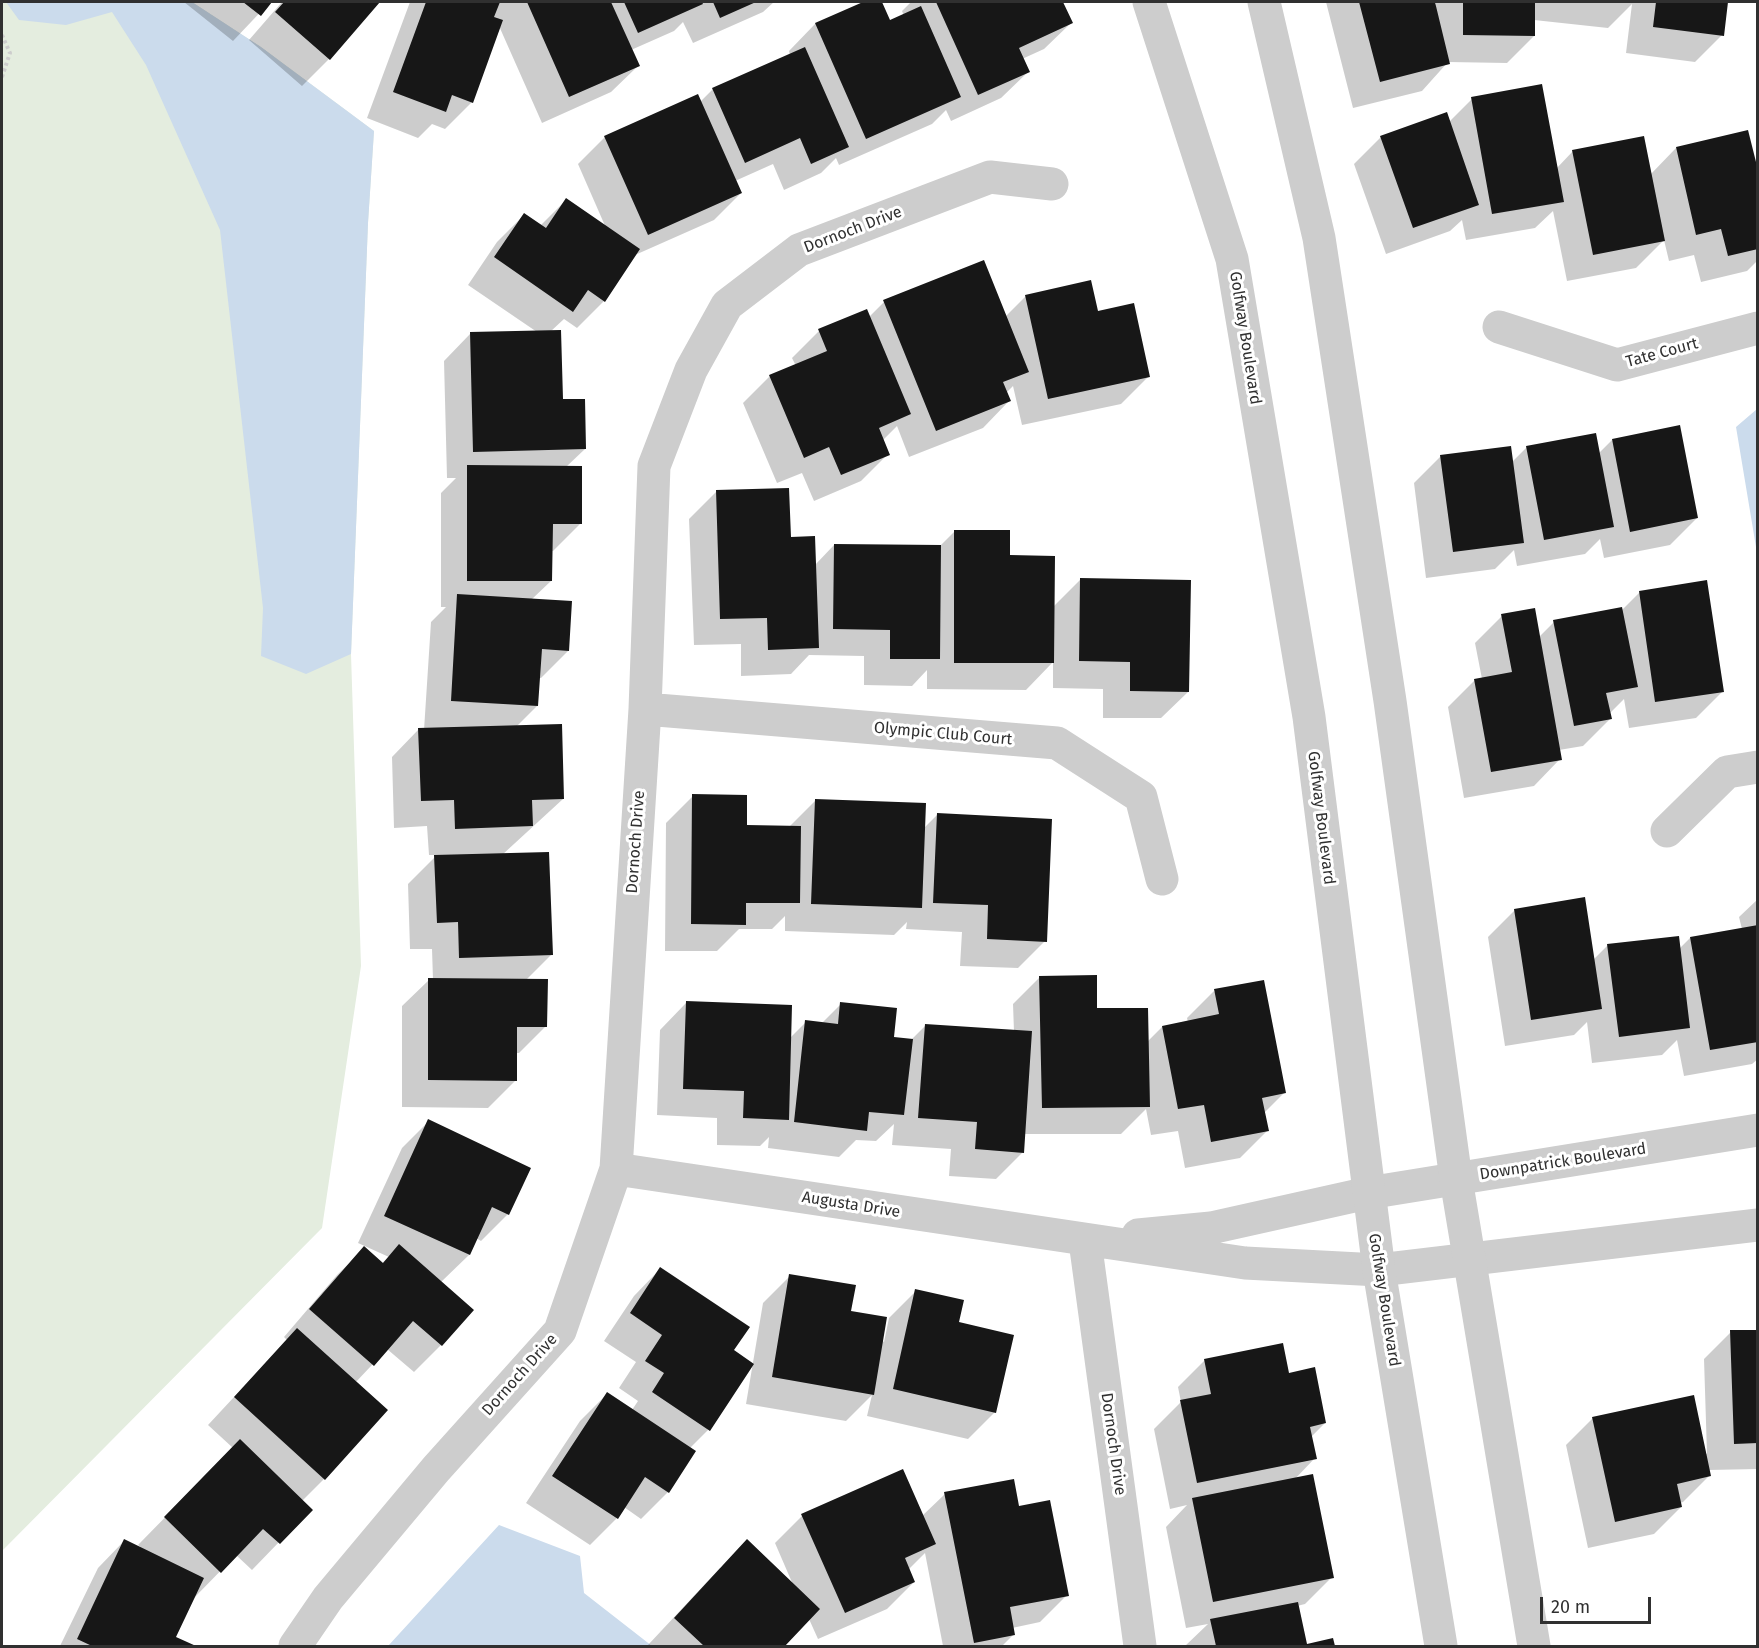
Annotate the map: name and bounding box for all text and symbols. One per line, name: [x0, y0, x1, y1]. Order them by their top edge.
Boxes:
street label: Dornoch Drive: [801, 203, 905, 257]
street label: Golfway Boulevard: [1225, 270, 1265, 406]
street label: Tate Court: [1624, 334, 1700, 372]
street label: Olympic Club Court: [873, 718, 1013, 750]
street label: Golfway Boulevard: [1303, 750, 1339, 886]
street label: Dornoch Drive: [623, 790, 649, 894]
street label: Downpatrick Boulevard: [1478, 1139, 1648, 1185]
street label: Augusta Drive: [800, 1188, 902, 1222]
street label: Golfway Boulevard: [1364, 1232, 1404, 1368]
street label: Dornoch Drive: [478, 1330, 562, 1420]
street label: Dornoch Drive: [1096, 1392, 1130, 1496]
scale bar: [1543, 1585, 1654, 1623]
text: 20 m: [1551, 1596, 1590, 1618]

